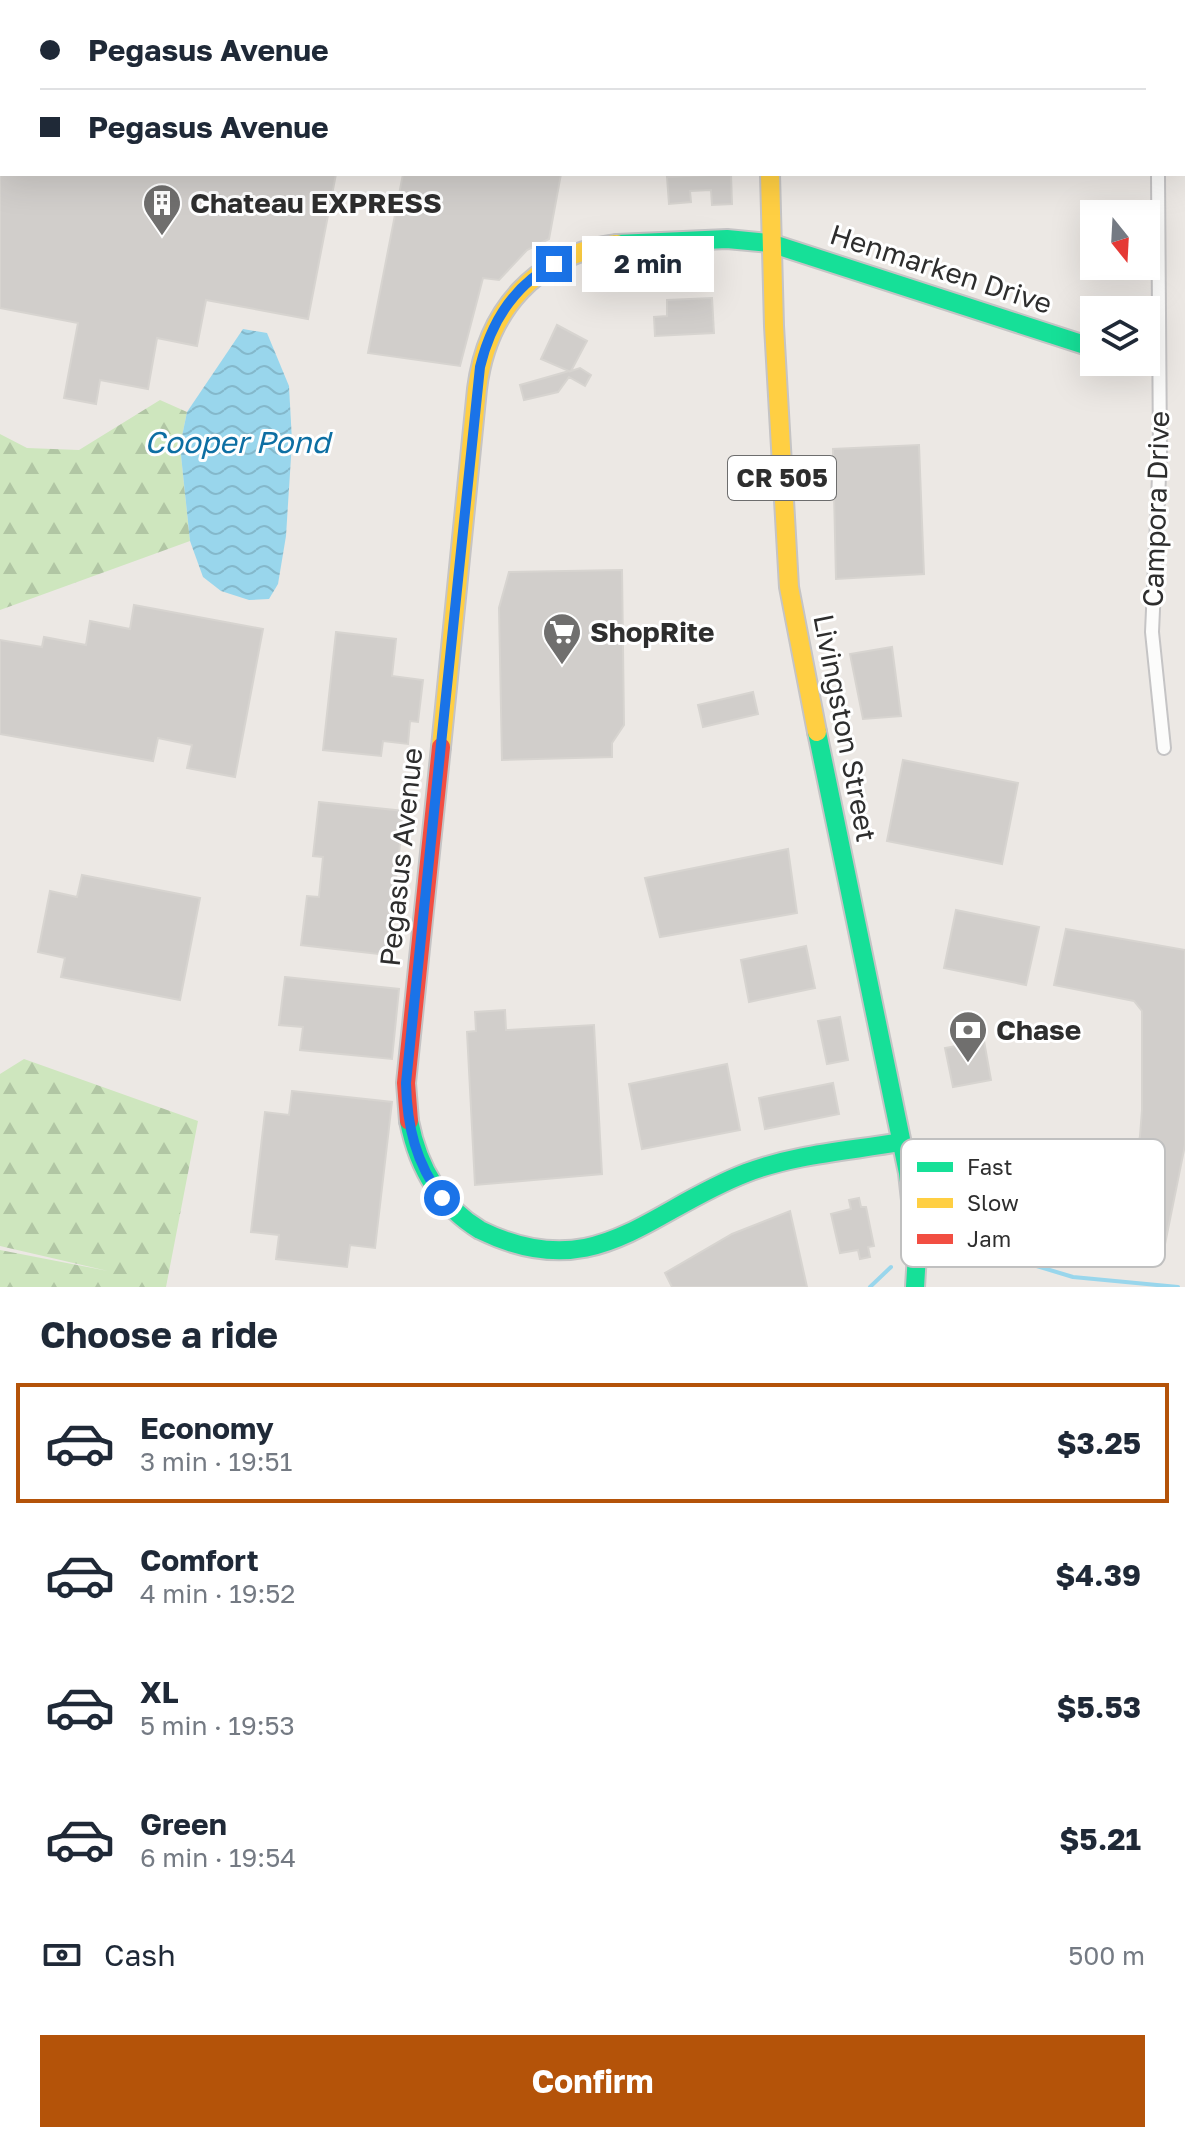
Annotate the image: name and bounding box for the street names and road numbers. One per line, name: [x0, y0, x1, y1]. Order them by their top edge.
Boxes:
street label: Henmarken Drive: [826, 217, 1056, 320]
street label: Campora Drive: [1136, 410, 1175, 608]
road number: CR 505: [728, 456, 836, 500]
street label: Livingston Street: [807, 611, 884, 844]
street label: Pegasus Avenue: [373, 746, 428, 968]

